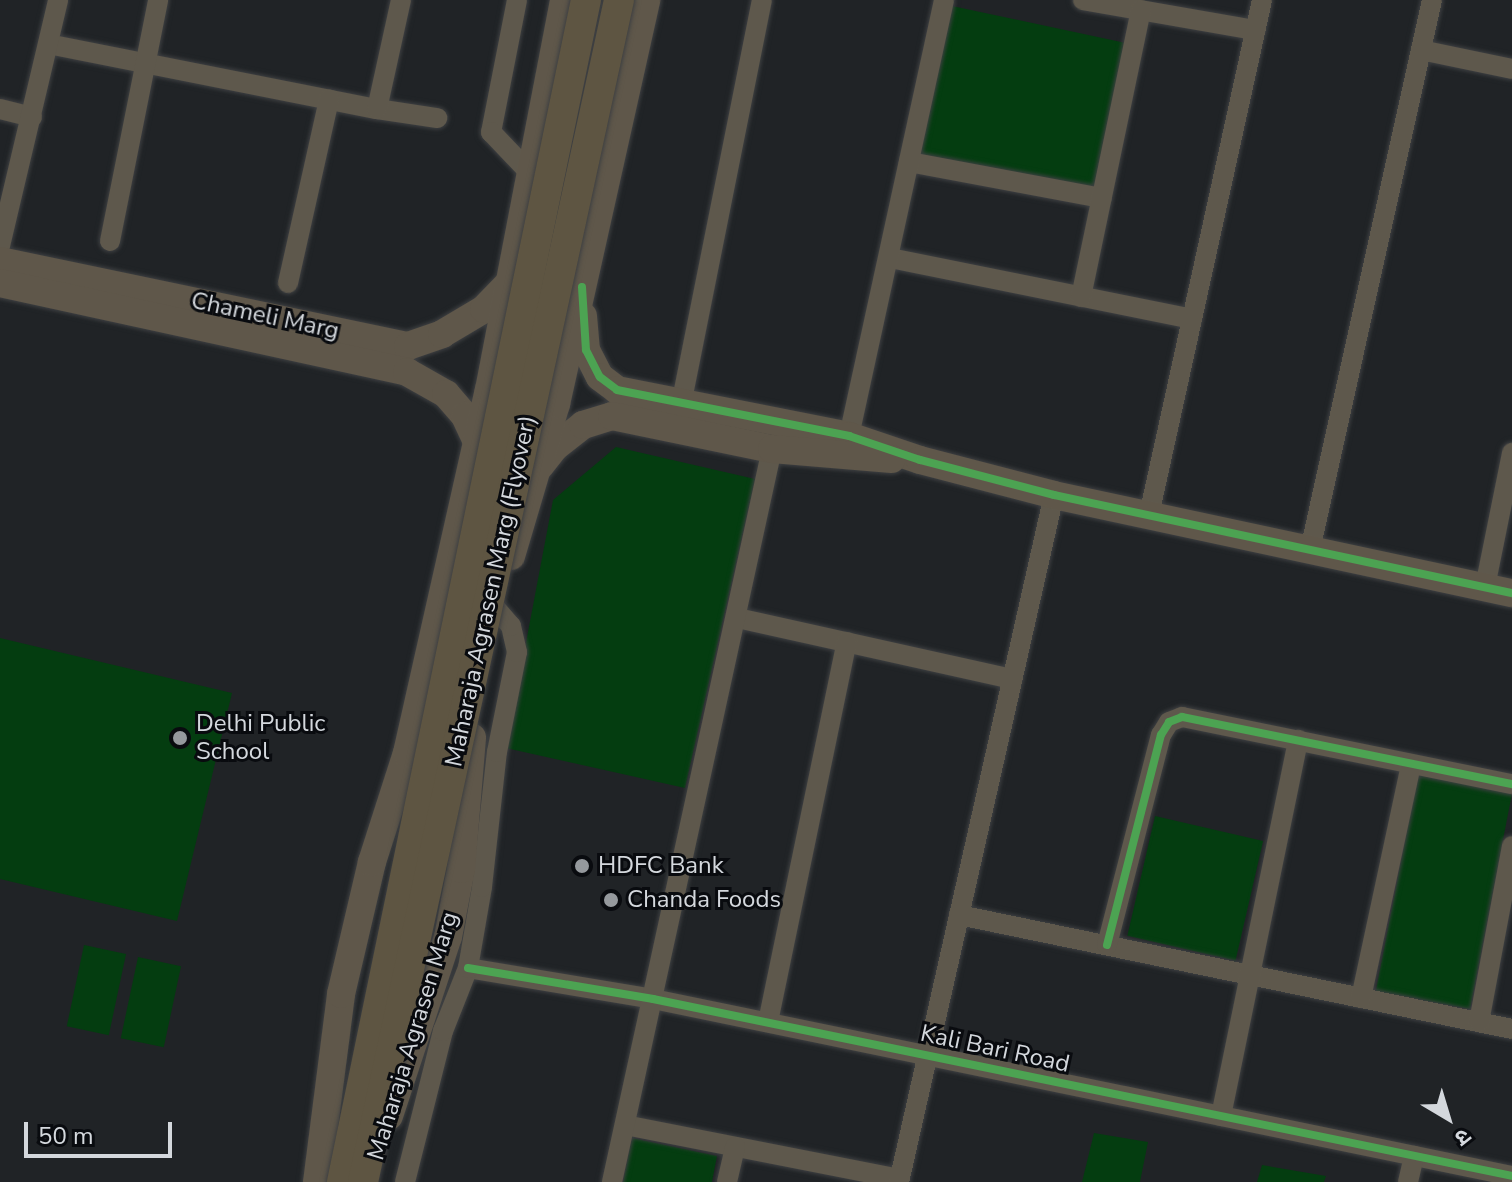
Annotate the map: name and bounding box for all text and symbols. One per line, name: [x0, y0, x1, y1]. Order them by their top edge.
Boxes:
street label: Chameli Marg: [188, 286, 342, 346]
street label: Maharaja Agrasen Marg (Flyover): [440, 413, 542, 769]
place label: Delhi Public School: [196, 710, 325, 766]
marker: Delhi Public School: [171, 729, 189, 747]
place label: HDFC Bank: [598, 852, 724, 880]
marker: HDFC Bank: [573, 857, 591, 875]
place label: Chanda Foods: [627, 886, 781, 914]
marker: Chanda Foods: [602, 891, 620, 909]
street label: Maharaja Agrasen Marg: [362, 909, 464, 1163]
street label: Kali Bari Road: [918, 1019, 1072, 1079]
north arrow: [1408, 1078, 1488, 1158]
scale bar: [28, 1106, 176, 1156]
text: 50 m: [38, 1120, 94, 1152]
text: उ: [1448, 1121, 1477, 1153]

